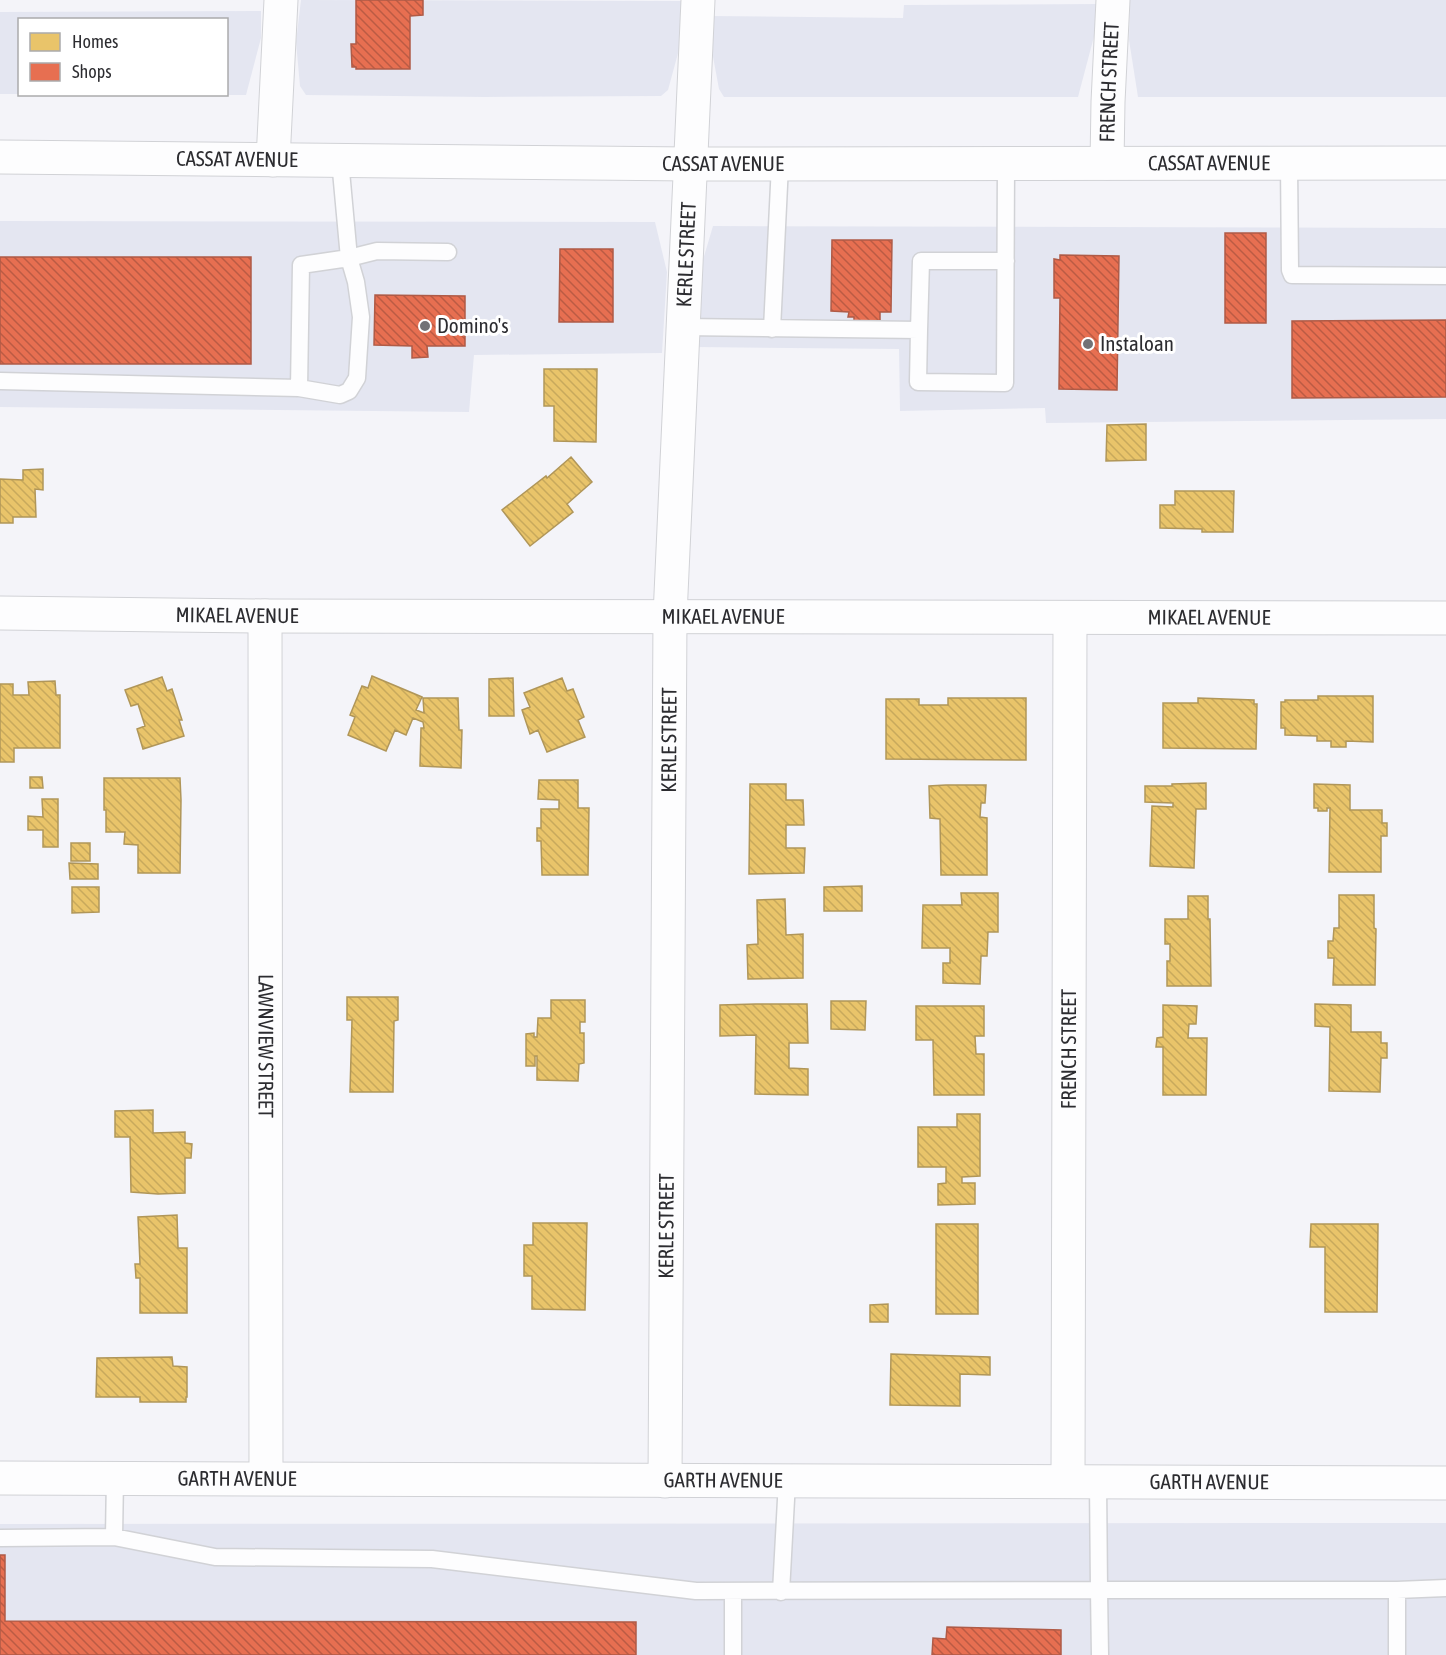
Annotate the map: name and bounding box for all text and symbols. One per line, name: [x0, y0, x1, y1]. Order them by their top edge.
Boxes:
legend: [18, 18, 228, 96]
street label: FRENCH STREET: [1094, 21, 1123, 142]
text: Homes: [72, 31, 118, 52]
text: Shops: [72, 61, 112, 82]
street label: CASSAT AVENUE: [176, 146, 298, 171]
street label: CASSAT AVENUE: [1148, 150, 1270, 174]
street label: CASSAT AVENUE: [662, 151, 784, 175]
street label: KERLE STREET: [671, 201, 700, 308]
place label: Domino's: [437, 313, 509, 337]
marker: Domino's: [418, 319, 432, 333]
place label: Instaloan: [1100, 331, 1174, 355]
marker: Instaloan: [1081, 337, 1095, 351]
street label: MIKAEL AVENUE: [175, 602, 298, 627]
street label: MIKAEL AVENUE: [662, 604, 784, 628]
street label: MIKAEL AVENUE: [1148, 604, 1270, 629]
street label: KERLE STREET: [656, 687, 681, 793]
street label: LAWNVIEW STREET: [254, 974, 279, 1118]
street label: FRENCH STREET: [1056, 989, 1080, 1109]
street label: KERLE STREET: [653, 1173, 678, 1279]
street label: GARTH AVENUE: [177, 1466, 297, 1490]
street label: GARTH AVENUE: [663, 1467, 783, 1492]
street label: GARTH AVENUE: [1149, 1469, 1269, 1493]

